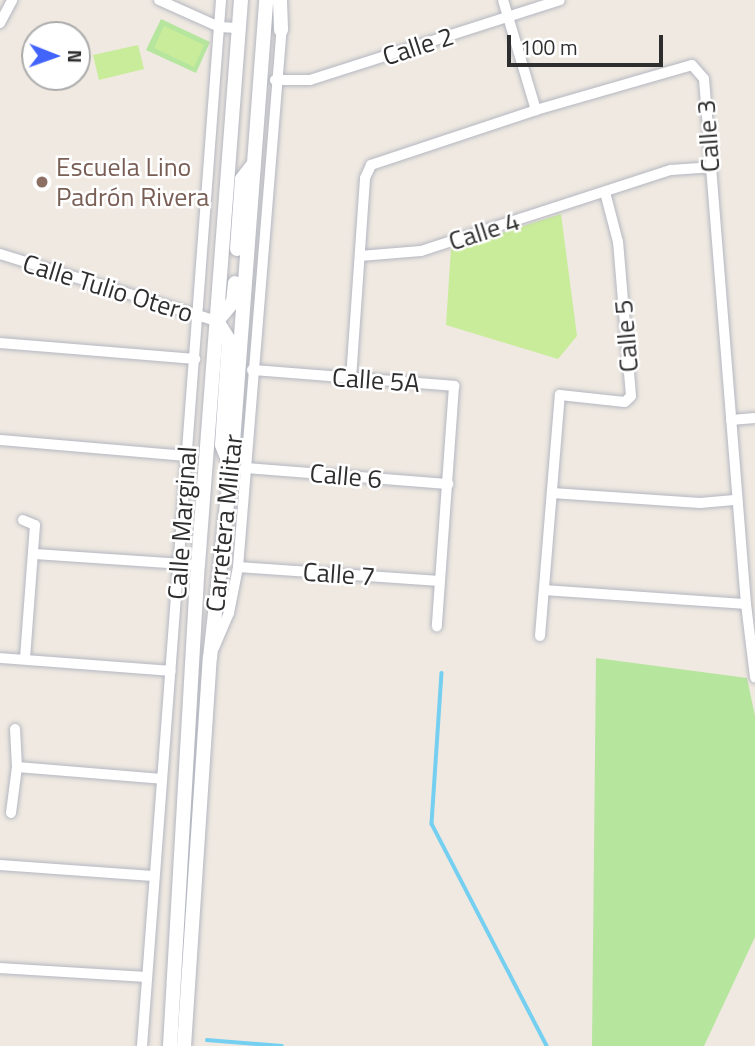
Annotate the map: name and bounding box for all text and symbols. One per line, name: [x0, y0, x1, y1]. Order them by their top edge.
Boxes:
street label: Calle 2: [379, 20, 457, 72]
north arrow: [21, 21, 91, 91]
scale bar: [510, 21, 666, 65]
text: 100 m: [520, 31, 577, 63]
text: N: [61, 49, 90, 63]
street label: Calle 3: [690, 99, 726, 173]
place label: Escuela Lino Padrón Rivera: [56, 151, 209, 212]
marker: Escuela Lino Padrón Rivera: [34, 174, 50, 190]
street label: Calle 4: [445, 205, 523, 257]
street label: Calle Tulio Otero: [19, 247, 197, 329]
street label: Calle 5: [607, 298, 645, 374]
street label: Calle 5A: [331, 361, 421, 399]
street label: Carretera Militar: [199, 433, 249, 613]
street label: Calle Marginal: [161, 445, 203, 601]
street label: Calle 6: [308, 457, 384, 495]
street label: Calle 7: [302, 556, 376, 592]

